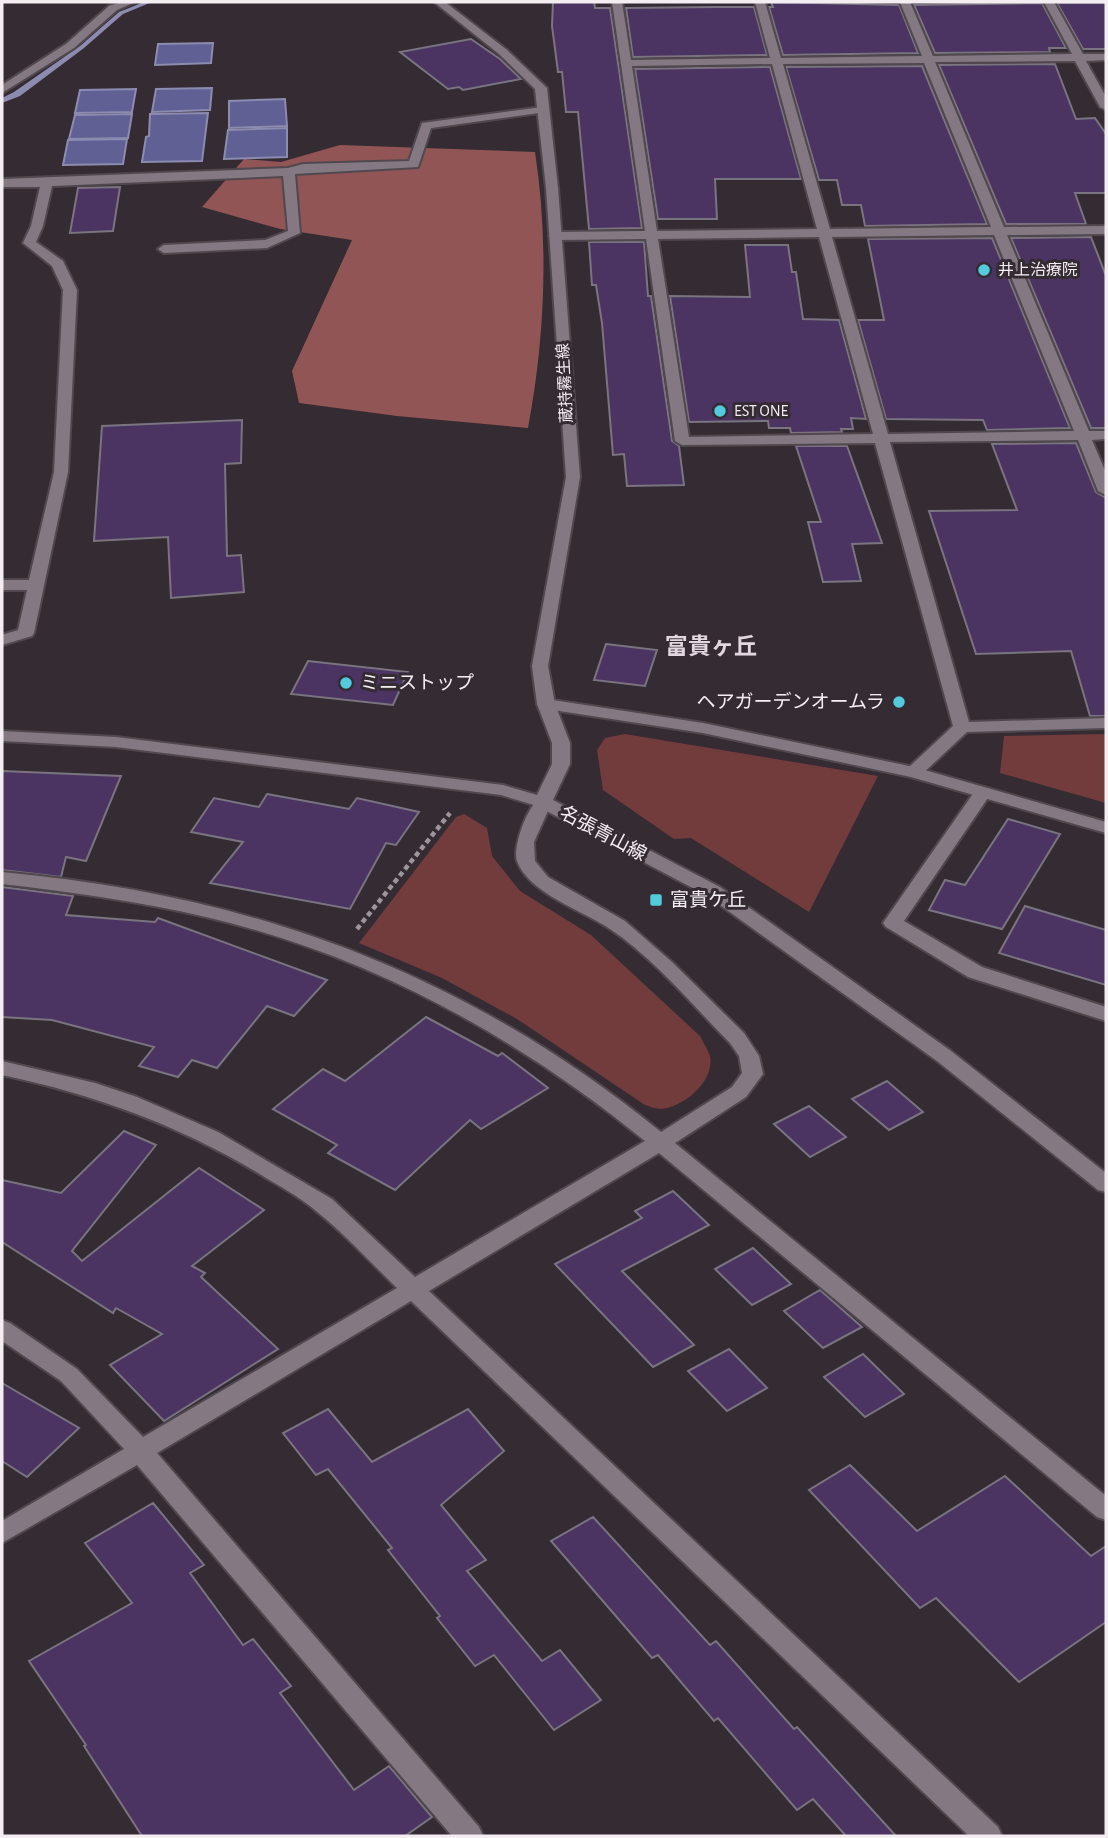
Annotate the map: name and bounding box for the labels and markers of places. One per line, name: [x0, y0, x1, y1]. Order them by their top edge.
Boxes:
place label: 井上治療院: [998, 261, 1078, 278]
marker: 井上治療院: [976, 262, 992, 278]
marker: EST ONE: [712, 403, 728, 419]
place label: EST ONE: [734, 403, 789, 419]
place label: ミニストップ: [360, 673, 474, 693]
marker: ミニストップ: [338, 675, 354, 691]
place label: ヘアガーデンオームラ: [697, 691, 885, 712]
marker: ヘアガーデンオームラ: [891, 694, 907, 710]
place label: 富貴ケ丘: [670, 889, 746, 910]
marker: 富貴ケ丘: [648, 892, 664, 908]

